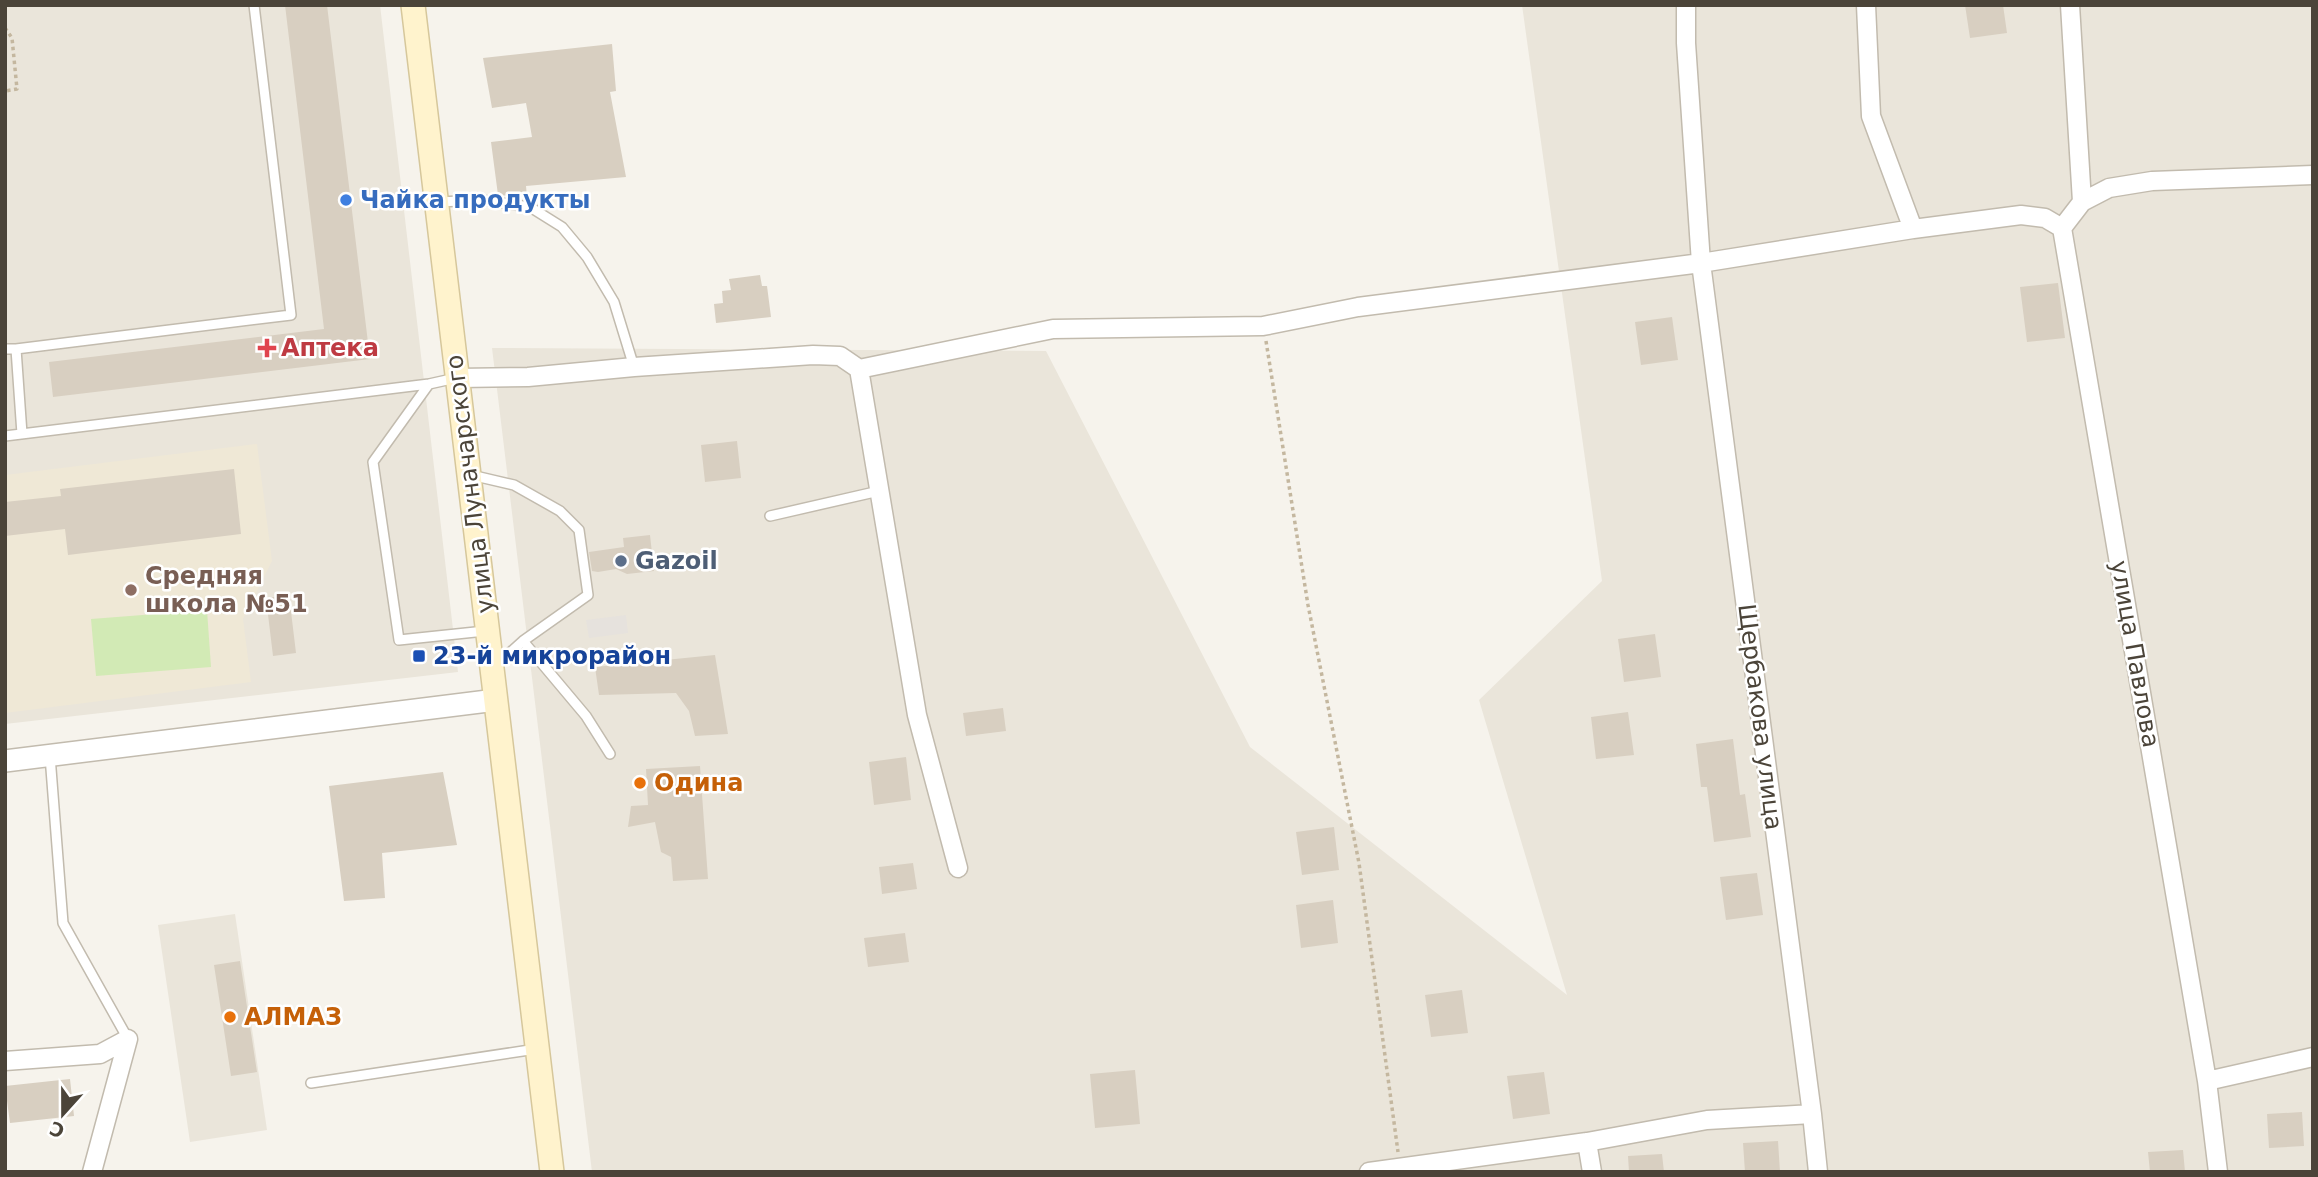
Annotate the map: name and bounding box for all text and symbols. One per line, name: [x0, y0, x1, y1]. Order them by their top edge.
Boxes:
place label: Чайка продукты: [360, 186, 590, 214]
marker: Чайка продукты: [338, 192, 354, 208]
place label: Аптека: [281, 334, 379, 362]
marker: Аптека: [259, 340, 275, 356]
street label: улица Луначарского: [440, 353, 500, 615]
place label: Gazoil: [635, 547, 718, 575]
marker: Gazoil: [613, 553, 629, 569]
street label: улица Павлова: [2105, 558, 2165, 750]
place label: Средняя школа №51: [145, 562, 308, 618]
marker: Средняя школа №51: [123, 582, 139, 598]
street label: Щербакова улица: [1732, 602, 1788, 832]
place label: 23-й микрорайон: [433, 642, 671, 670]
marker: 23-й микрорайон: [411, 648, 427, 664]
place label: Одина: [654, 769, 743, 797]
marker: Одина: [632, 775, 648, 791]
place label: АЛМАЗ: [244, 1003, 342, 1031]
marker: АЛМАЗ: [222, 1009, 238, 1025]
north arrow: [28, 1079, 98, 1149]
text: С: [46, 1117, 67, 1143]

